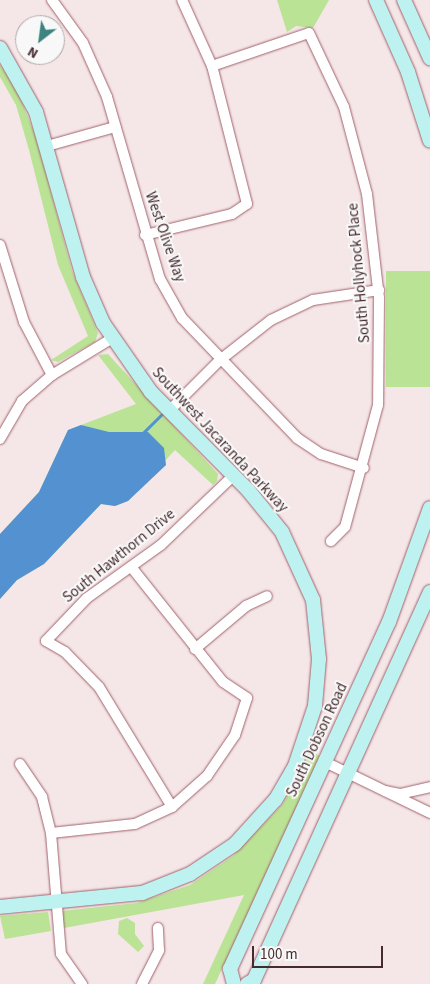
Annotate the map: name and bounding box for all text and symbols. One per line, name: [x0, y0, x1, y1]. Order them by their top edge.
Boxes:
north arrow: [15, 15, 65, 65]
text: N: [24, 41, 42, 63]
street label: West Olive Way: [141, 190, 189, 284]
street label: South Hollyhock Place: [344, 202, 374, 344]
street label: Southwest Jacaranda Parkway: [148, 364, 292, 516]
street label: South Hawthorn Drive: [59, 505, 179, 607]
street label: South Dobson Road: [283, 680, 351, 800]
scale bar: [255, 936, 386, 968]
text: 100 m: [260, 944, 298, 965]

